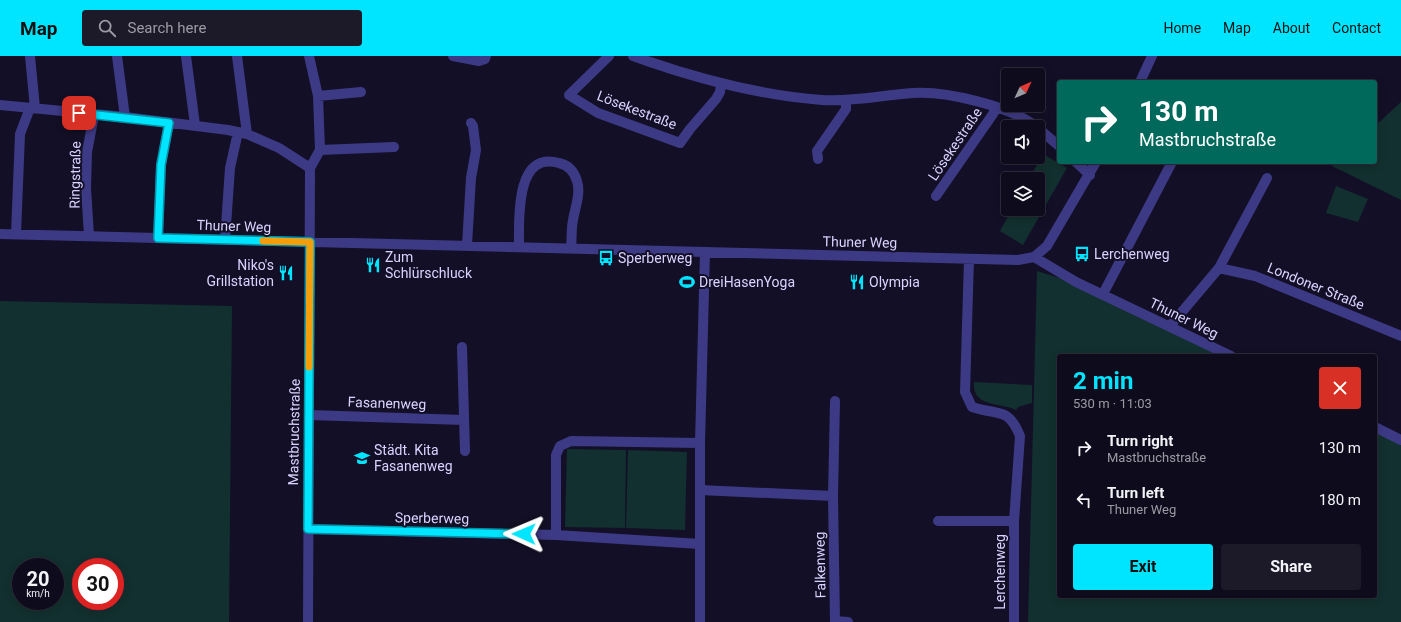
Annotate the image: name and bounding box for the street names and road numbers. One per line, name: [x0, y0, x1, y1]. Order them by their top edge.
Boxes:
street label: Lösekestraße: [595, 87, 679, 133]
street label: Lösekestraße: [925, 105, 985, 183]
street label: Ringstraße: [66, 141, 84, 209]
street label: Thuner Weg: [196, 217, 272, 235]
street label: Thuner Weg: [823, 233, 897, 251]
street label: Londoner Straße: [1265, 259, 1367, 313]
street label: Thuner Weg: [1147, 294, 1221, 342]
street label: Mastbruchstraße: [285, 379, 303, 485]
street label: Fasanenweg: [347, 394, 427, 412]
street label: Sperberweg: [395, 509, 469, 527]
street label: Falkenweg: [811, 532, 829, 598]
street label: Lerchenweg: [992, 534, 1008, 610]

